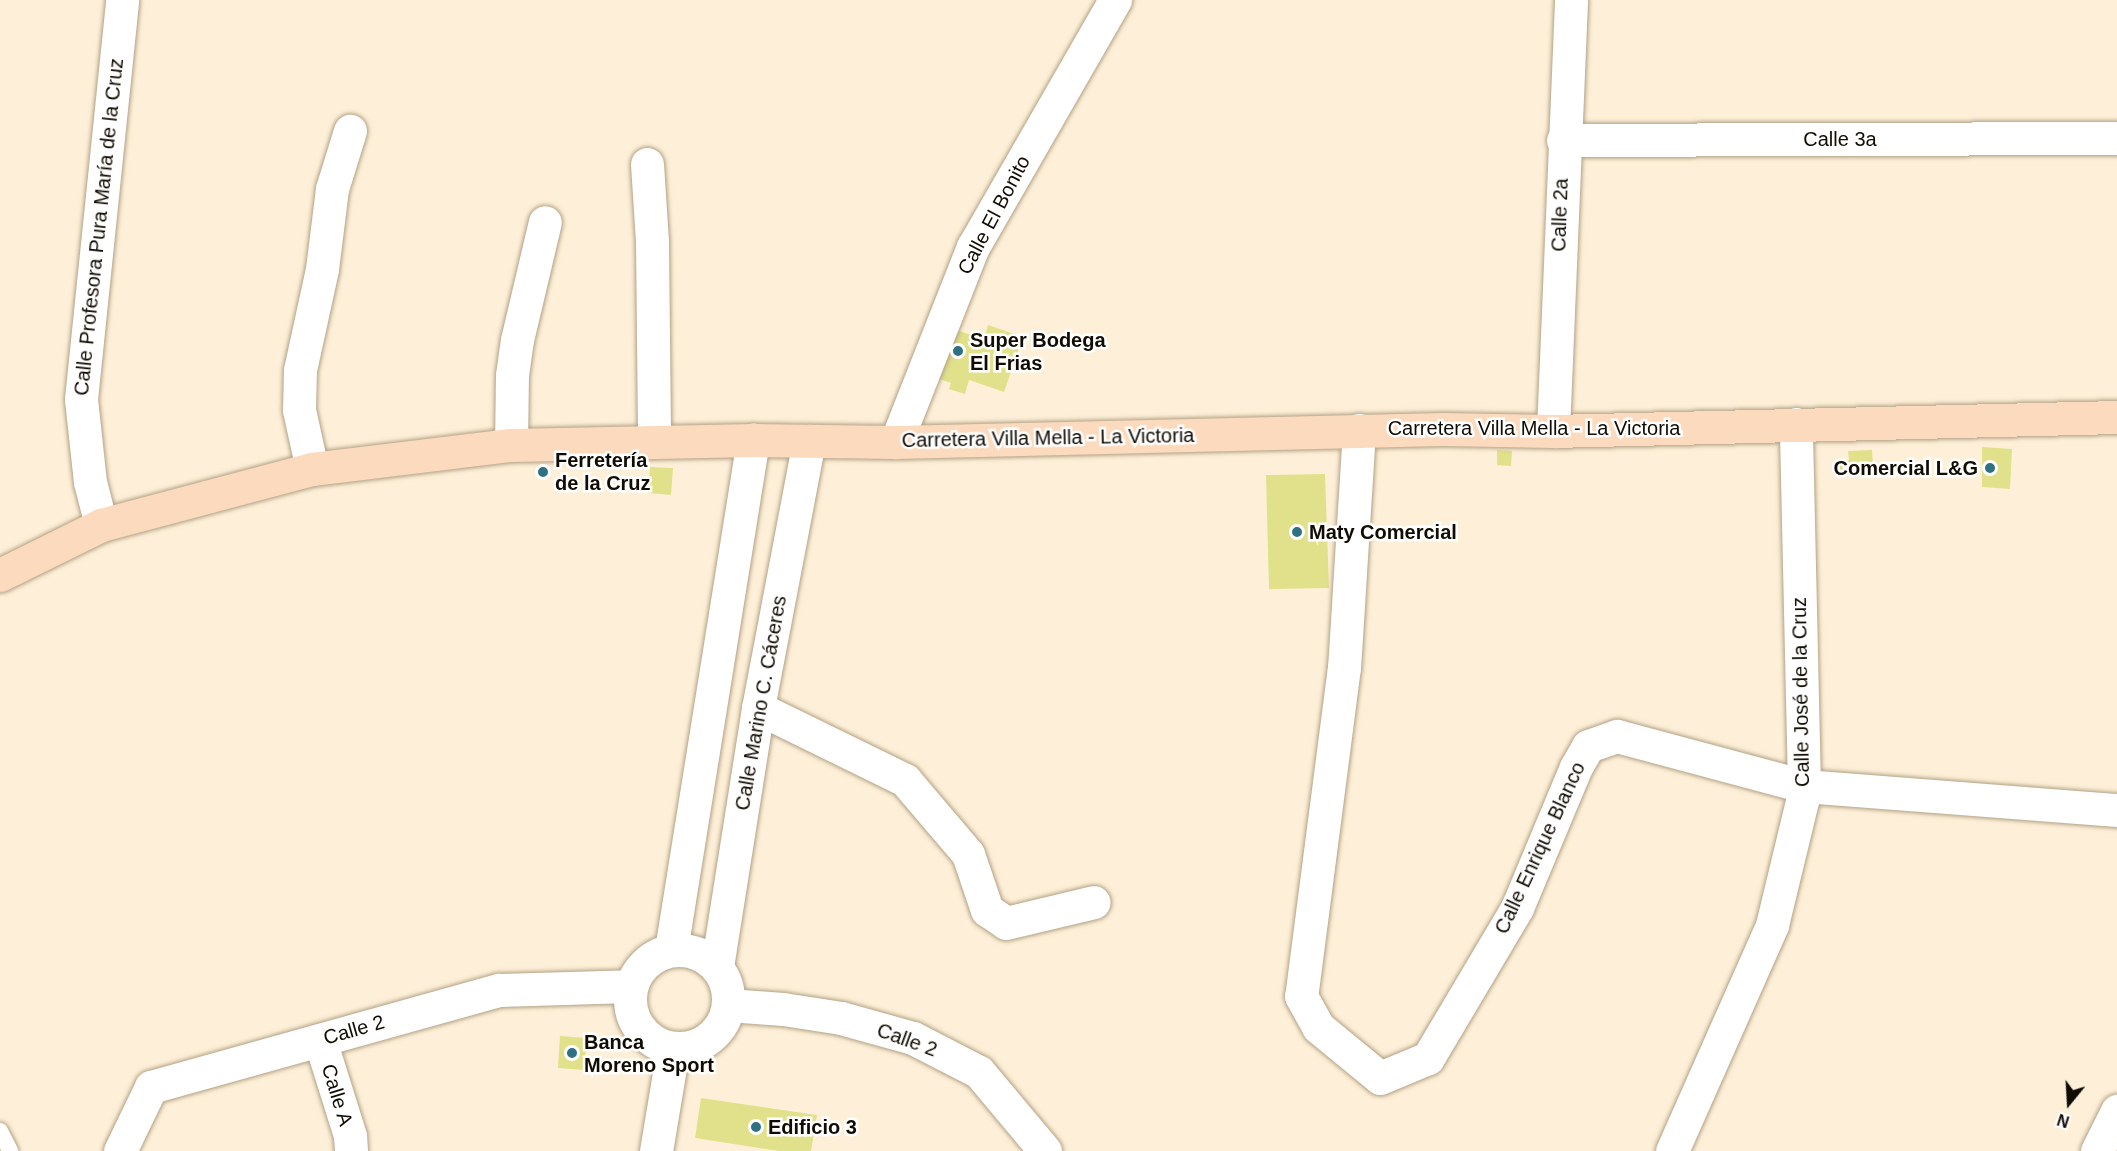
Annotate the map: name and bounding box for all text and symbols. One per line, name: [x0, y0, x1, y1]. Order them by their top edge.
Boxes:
street label: Calle Profesora Pura María de la Cruz: [69, 57, 129, 397]
street label: Calle 3a: [1803, 127, 1877, 151]
street label: Calle El Bonito: [953, 151, 1035, 279]
street label: Calle 2a: [1547, 178, 1573, 252]
place label: Super Bodega El Frias: [970, 328, 1106, 375]
marker: Super Bodega El Frias: [951, 344, 965, 358]
street label: Carretera Villa Mella - La Victoria: [1388, 416, 1680, 440]
street label: Carretera Villa Mella - La Victoria: [901, 423, 1195, 453]
place label: Ferretería de la Cruz: [555, 448, 651, 495]
place label: Comercial L&G: [1834, 456, 1978, 480]
marker: Comercial L&G: [1983, 461, 1997, 475]
marker: Ferretería de la Cruz: [536, 465, 550, 479]
place label: Maty Comercial: [1309, 520, 1457, 544]
marker: Maty Comercial: [1290, 525, 1304, 539]
street label: Calle Marino C. Cáceres: [730, 594, 792, 812]
street label: Calle José de la Cruz: [1787, 597, 1815, 787]
street label: Calle Enrique Blanco: [1490, 758, 1590, 938]
street label: Calle 2: [321, 1010, 387, 1050]
street label: Calle 2: [874, 1018, 940, 1062]
place label: Banca Moreno Sport: [584, 1030, 714, 1077]
marker: Banca Moreno Sport: [565, 1046, 579, 1060]
street label: Calle A: [316, 1061, 358, 1129]
north arrow: [2039, 1073, 2099, 1133]
text: N: [2055, 1111, 2071, 1130]
place label: Edificio 3: [768, 1115, 857, 1139]
marker: Edificio 3: [749, 1120, 763, 1134]

